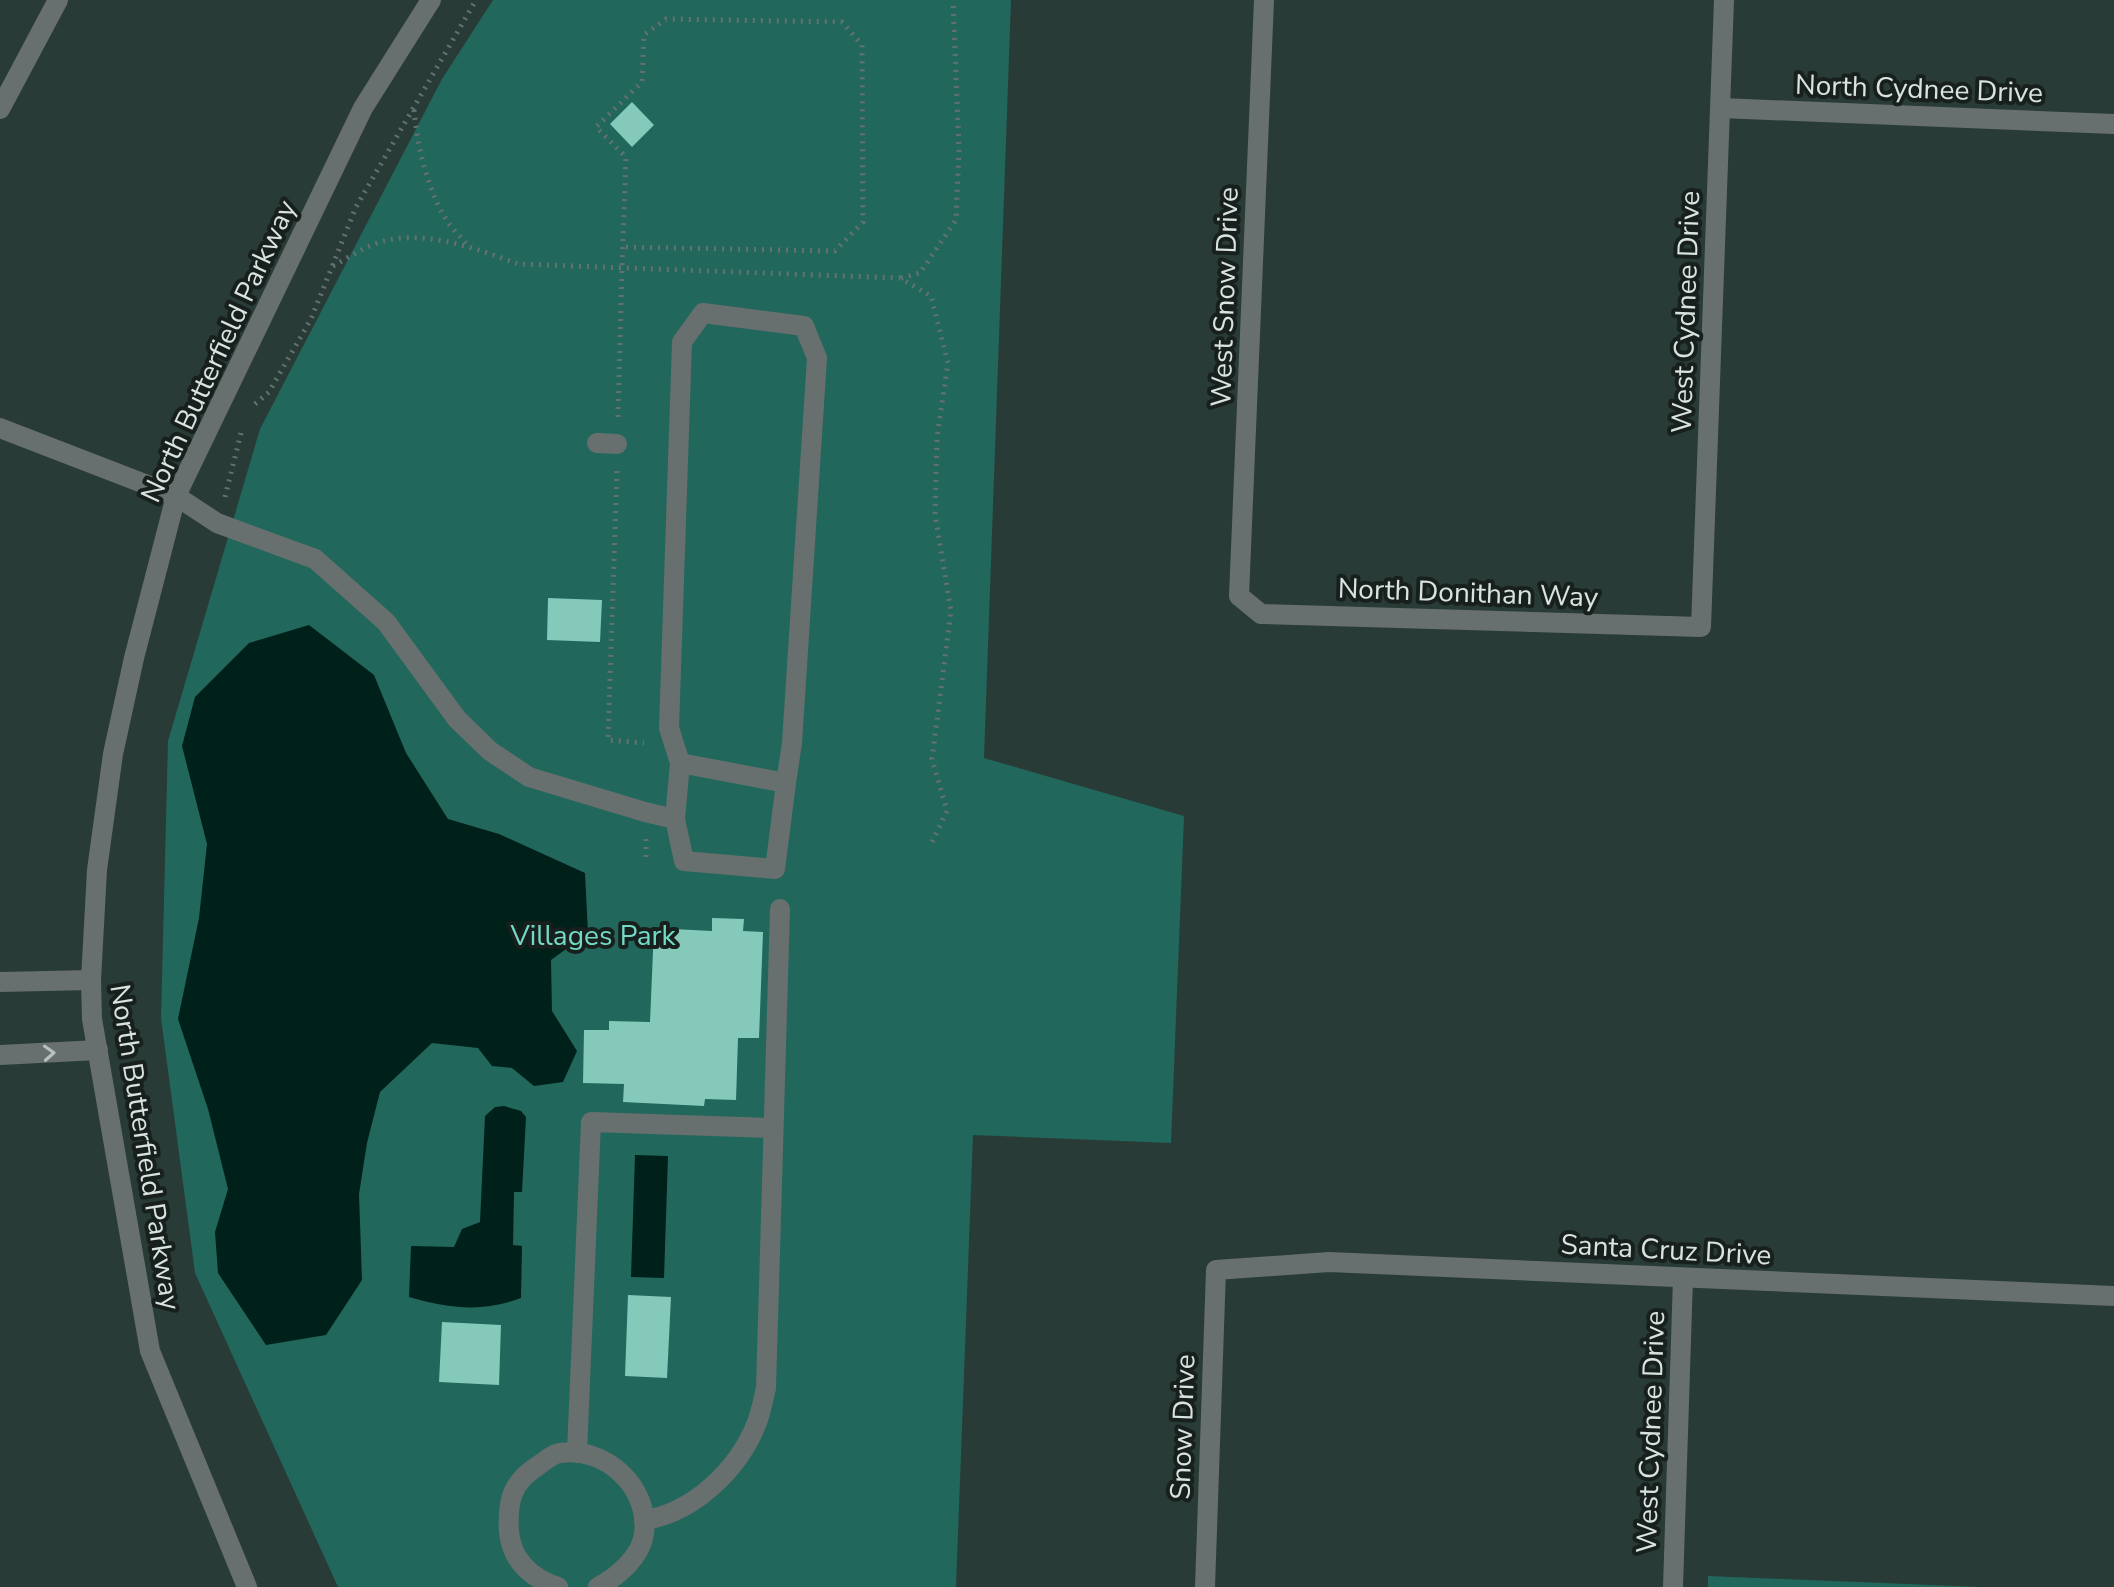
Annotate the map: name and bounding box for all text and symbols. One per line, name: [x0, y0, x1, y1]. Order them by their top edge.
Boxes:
street label: North Cydnee Drive: [1794, 66, 2044, 112]
street label: West Snow Drive: [1202, 186, 1248, 408]
street label: West Cydnee Drive: [1663, 190, 1709, 434]
street label: North Butterfield Parkway: [132, 194, 306, 509]
street label: North Donithan Way: [1337, 569, 1599, 617]
park label: Villages Park: [509, 917, 677, 955]
street label: North Butterfield Parkway: [100, 982, 190, 1313]
one-way arrow: [43, 1044, 56, 1061]
street label: Santa Cruz Drive: [1560, 1226, 1772, 1274]
street label: West Cydnee Drive: [1628, 1310, 1674, 1554]
street label: Snow Drive: [1161, 1354, 1205, 1500]

